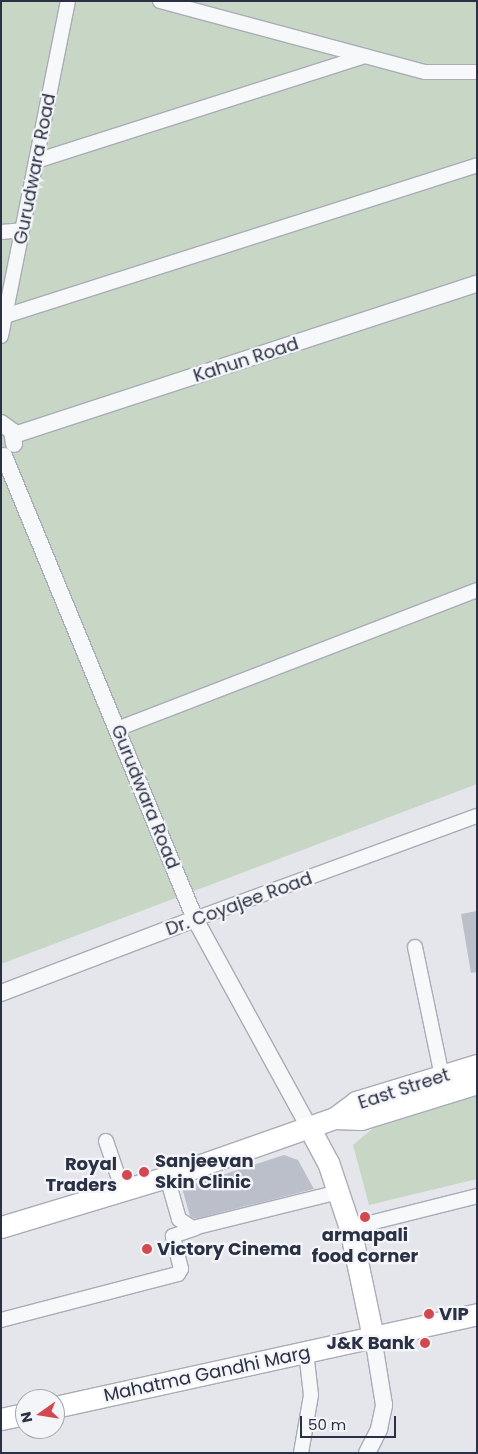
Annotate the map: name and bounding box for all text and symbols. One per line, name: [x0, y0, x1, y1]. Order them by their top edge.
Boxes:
street label: Gurudwara Road: [10, 92, 60, 246]
street label: Kahun Road: [191, 333, 301, 387]
street label: Gurudwara Road: [106, 722, 184, 872]
street label: Dr. Coyajee Road: [163, 867, 315, 941]
street label: East Street: [356, 1064, 452, 1114]
place label: Sanjeevan Skin Clinic: [155, 1151, 254, 1194]
place label: Royal Traders: [45, 1154, 117, 1196]
marker: Sanjeevan Skin Clinic: [137, 1165, 151, 1179]
marker: Royal Traders: [121, 1169, 133, 1181]
marker: armapali food corner: [359, 1211, 371, 1223]
place label: armapali food corner: [312, 1225, 418, 1268]
place label: Victory Cinema: [157, 1238, 302, 1260]
marker: Victory Cinema: [141, 1243, 153, 1255]
place label: VIP: [439, 1303, 469, 1325]
marker: VIP: [423, 1308, 435, 1320]
place label: J&K Bank: [327, 1332, 415, 1354]
marker: J&K Bank: [419, 1337, 431, 1349]
street label: Mahatma Gandhi Marg: [102, 1342, 312, 1406]
north arrow: [15, 1389, 65, 1439]
scale bar: [303, 1406, 399, 1438]
text: N: [15, 1410, 37, 1425]
text: 50 m: [308, 1414, 346, 1435]

